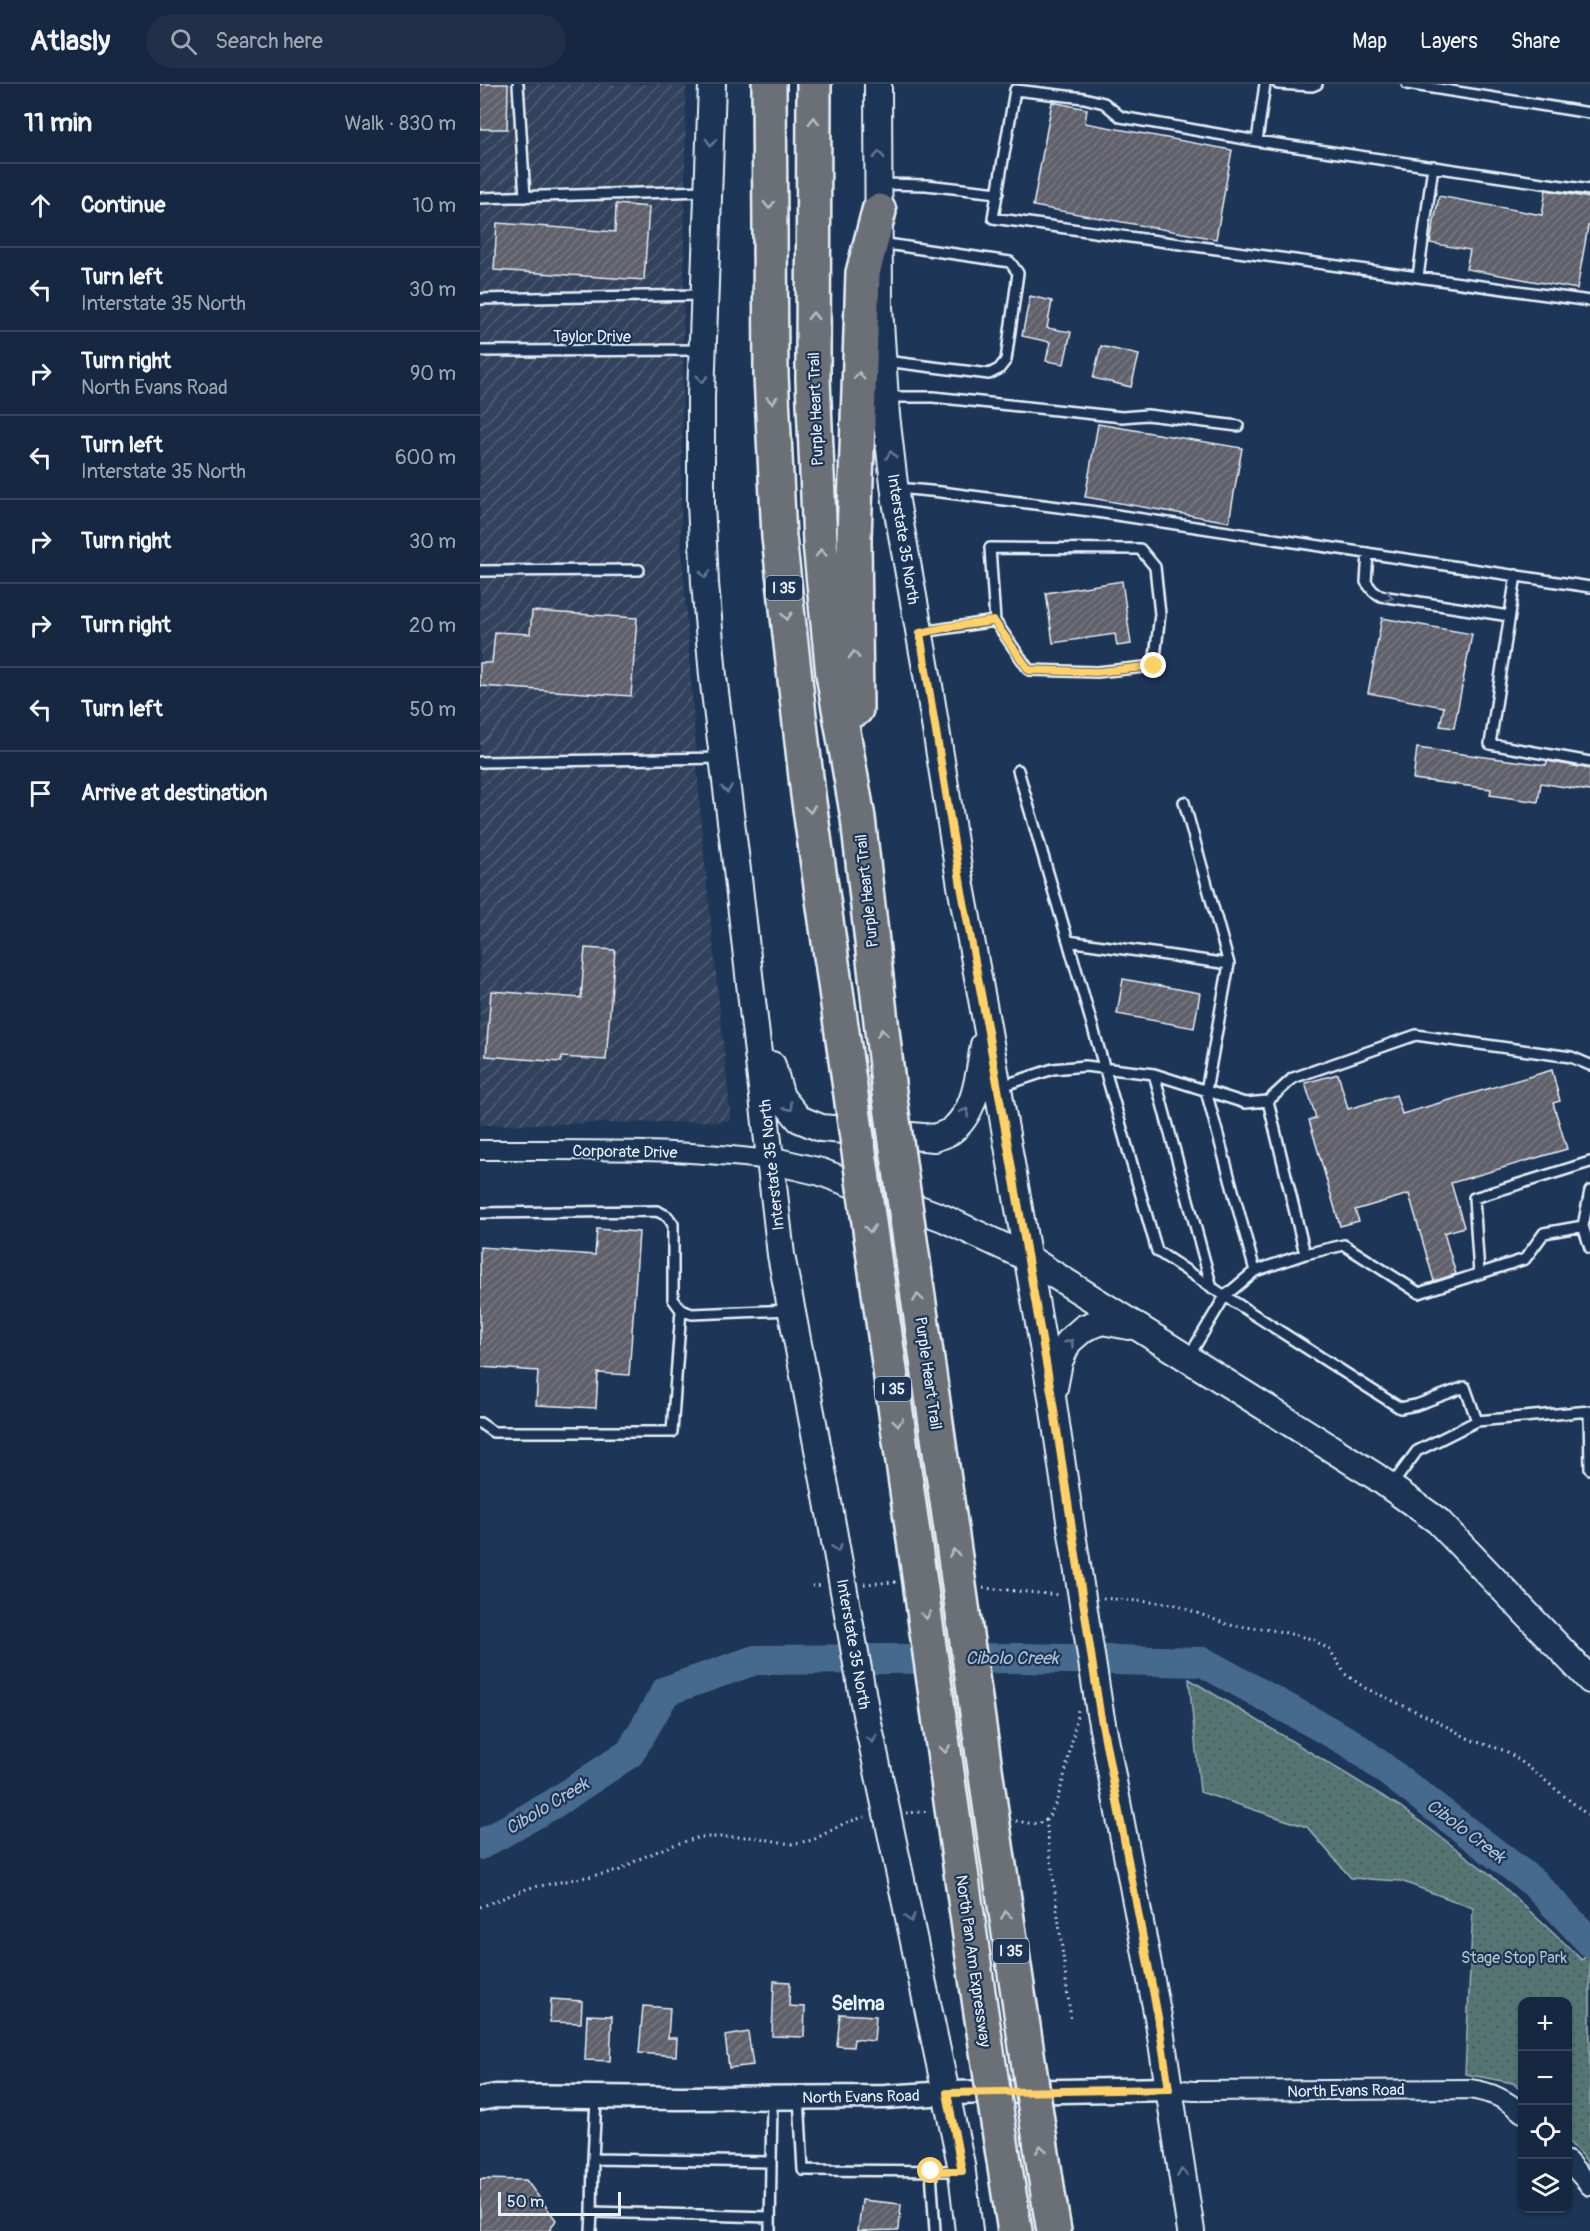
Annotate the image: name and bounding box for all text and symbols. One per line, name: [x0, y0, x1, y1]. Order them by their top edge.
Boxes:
search box: [146, 14, 566, 68]
text: Atlasly: [30, 24, 110, 59]
icon: search: [167, 25, 200, 58]
text: Search here: [215, 27, 323, 55]
text: Map: [1352, 28, 1387, 55]
text: Layers: [1420, 28, 1478, 55]
text: Share: [1511, 28, 1560, 55]
text: 11 min: [24, 107, 92, 139]
text: Walk · 830 m: [344, 111, 456, 136]
one-way arrow: [808, 116, 820, 125]
one-way arrow: [705, 138, 717, 147]
one-way arrow: [872, 150, 885, 159]
icon: ahead: [24, 189, 57, 222]
text: Continue: [81, 191, 165, 219]
text: 10 m: [412, 193, 456, 218]
one-way arrow: [763, 201, 775, 210]
text: Turn left: [81, 263, 163, 291]
icon: left: [24, 273, 57, 306]
text: 30 m: [409, 277, 456, 302]
text: Interstate 35 North: [81, 291, 246, 316]
one-way arrow: [807, 311, 819, 320]
street label: Taylor Drive: [553, 327, 631, 347]
text: Turn right: [81, 347, 171, 375]
street label: Purple Heart Trail: [804, 352, 828, 466]
icon: right: [24, 357, 57, 390]
text: 90 m: [410, 361, 456, 386]
one-way arrow: [853, 371, 866, 380]
text: North Evans Road: [81, 375, 228, 400]
one-way arrow: [696, 375, 708, 384]
one-way arrow: [766, 396, 779, 405]
text: Turn left: [81, 431, 163, 459]
icon: left: [24, 441, 57, 474]
text: 600 m: [395, 445, 456, 470]
one-way arrow: [885, 450, 898, 459]
text: Interstate 35 North: [81, 459, 246, 484]
street label: Interstate 35 North: [883, 472, 923, 606]
icon: right: [24, 525, 57, 558]
text: Turn right: [81, 527, 171, 555]
text: 30 m: [409, 529, 456, 554]
one-way arrow: [815, 548, 828, 557]
one-way arrow: [698, 570, 711, 579]
road number: I 35: [766, 576, 802, 600]
one-way arrow: [1384, 590, 1394, 603]
icon: right: [24, 609, 57, 642]
text: Turn right: [81, 611, 171, 639]
one-way arrow: [780, 611, 793, 620]
text: 20 m: [409, 613, 456, 638]
one-way arrow: [848, 650, 861, 659]
route end: [1140, 652, 1166, 678]
icon: left: [24, 693, 57, 726]
text: Turn left: [81, 695, 163, 723]
text: 50 m: [409, 697, 456, 722]
icon: arrive: [24, 777, 57, 810]
text: Arrive at destination: [81, 779, 267, 807]
one-way arrow: [721, 784, 733, 794]
one-way arrow: [804, 805, 816, 814]
street label: Purple Heart Trail: [851, 833, 883, 949]
one-way arrow: [876, 1029, 888, 1038]
street label: Interstate 35 North: [755, 1098, 789, 1232]
one-way arrow: [782, 1100, 793, 1111]
one-way arrow: [958, 1108, 970, 1118]
street label: Corporate Drive: [572, 1141, 678, 1163]
one-way arrow: [864, 1224, 876, 1233]
one-way arrow: [912, 1293, 924, 1303]
street label: Purple Heart Trail: [910, 1315, 946, 1431]
one-way arrow: [1063, 1339, 1074, 1350]
road number: I 35: [875, 1377, 911, 1401]
one-way arrow: [892, 1417, 904, 1426]
one-way arrow: [830, 1544, 842, 1553]
one-way arrow: [949, 1549, 961, 1558]
street label: Interstate 35 North: [832, 1577, 874, 1711]
one-way arrow: [919, 1610, 931, 1619]
water label: Cibolo Creek: [965, 1647, 1060, 1670]
one-way arrow: [864, 1734, 877, 1744]
one-way arrow: [938, 1744, 950, 1753]
water label: Cibolo Creek: [501, 1772, 594, 1840]
water label: Cibolo Creek: [1422, 1794, 1511, 1869]
street label: North Pan Am Expressway: [951, 1874, 995, 2049]
one-way arrow: [1001, 1910, 1013, 1919]
one-way arrow: [903, 1912, 916, 1922]
road number: I 35: [993, 1939, 1029, 1963]
park label: Stage Stop Park: [1461, 1948, 1567, 1968]
district label: Selma: [831, 1991, 885, 2016]
map controls: [1518, 1997, 1572, 2213]
button: +: [1518, 1997, 1572, 2051]
button: −: [1518, 2051, 1572, 2105]
street label: North Evans Road: [1287, 2080, 1405, 2102]
street label: North Evans Road: [802, 2086, 920, 2108]
button: locate: [1518, 2105, 1572, 2159]
one-way arrow: [1035, 2144, 1047, 2154]
route start: [917, 2157, 943, 2183]
button: layers: [1518, 2159, 1572, 2213]
one-way arrow: [1177, 2169, 1189, 2178]
scale bar: [498, 2189, 621, 2216]
text: 50 m: [507, 2192, 544, 2212]

